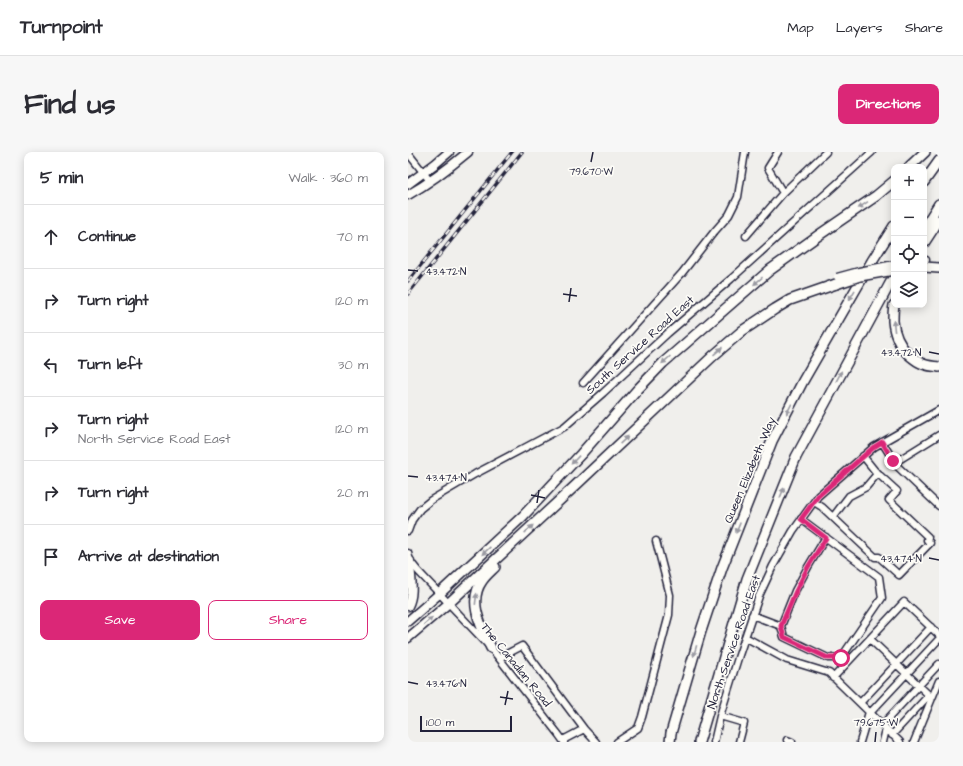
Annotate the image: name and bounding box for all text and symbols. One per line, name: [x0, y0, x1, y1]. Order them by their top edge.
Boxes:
text: Turnpoint: [20, 14, 103, 41]
text: Map: [787, 18, 814, 38]
text: Layers: [836, 18, 883, 38]
text: Share: [905, 18, 943, 38]
button: Directions: [838, 84, 939, 124]
text: Find us: [24, 85, 115, 124]
map controls: [891, 164, 927, 308]
button: +: [891, 164, 927, 200]
text: 79.670°W: [569, 165, 613, 179]
text: 5 min: [40, 166, 83, 190]
text: Walk · 360 m: [289, 169, 368, 187]
button: −: [891, 200, 927, 236]
one-way arrow: [858, 201, 868, 209]
icon: ahead: [40, 226, 62, 248]
text: Continue: [78, 226, 136, 247]
text: 70 m: [336, 228, 368, 246]
button: locate: [891, 236, 927, 272]
text: 43.472°N: [426, 265, 466, 279]
button: layers: [891, 272, 927, 308]
one-way arrow: [752, 276, 763, 285]
one-way arrow: [849, 289, 856, 301]
icon: right: [40, 290, 62, 312]
text: Turn right: [78, 290, 149, 311]
text: 120 m: [335, 292, 368, 310]
street label: South Service Road East: [582, 292, 698, 398]
one-way arrow: [891, 320, 897, 332]
text: 43.472°N: [881, 346, 921, 360]
one-way arrow: [713, 347, 723, 356]
icon: left: [40, 354, 62, 376]
text: Turn left: [78, 354, 142, 375]
text: 30 m: [338, 356, 368, 374]
one-way arrow: [661, 356, 672, 365]
one-way arrow: [836, 371, 843, 382]
one-way arrow: [786, 403, 792, 415]
text: Turn right: [78, 409, 149, 430]
street label: Queen Elizabeth Way: [720, 414, 781, 526]
icon: right: [40, 418, 62, 440]
text: 120 m: [335, 420, 368, 438]
text: North Service Road East: [78, 430, 230, 448]
one-way arrow: [619, 436, 629, 445]
route end: [884, 452, 902, 470]
one-way arrow: [570, 455, 579, 466]
text: 43.474°N: [425, 471, 467, 485]
icon: right: [40, 482, 62, 504]
text: Turn right: [78, 482, 149, 503]
text: 20 m: [337, 484, 368, 502]
one-way arrow: [779, 486, 785, 498]
one-way arrow: [735, 523, 741, 534]
one-way arrow: [524, 525, 533, 534]
icon: arrive: [40, 546, 62, 568]
text: Arrive at destination: [78, 546, 219, 567]
one-way arrow: [480, 546, 491, 555]
text: 43.474°N: [880, 552, 922, 566]
street label: North Service Road East: [703, 573, 765, 711]
one-way arrow: [473, 592, 479, 605]
button: Save: [40, 600, 200, 640]
button: Share: [208, 600, 368, 640]
one-way arrow: [423, 616, 434, 625]
street label: The Canadian Road: [477, 619, 555, 711]
one-way arrow: [692, 645, 698, 657]
route start: [832, 649, 850, 667]
text: 43.476°N: [426, 677, 467, 691]
scale bar: [420, 714, 512, 733]
text: 100 m: [426, 715, 454, 730]
text: 79.675°W: [854, 716, 899, 730]

